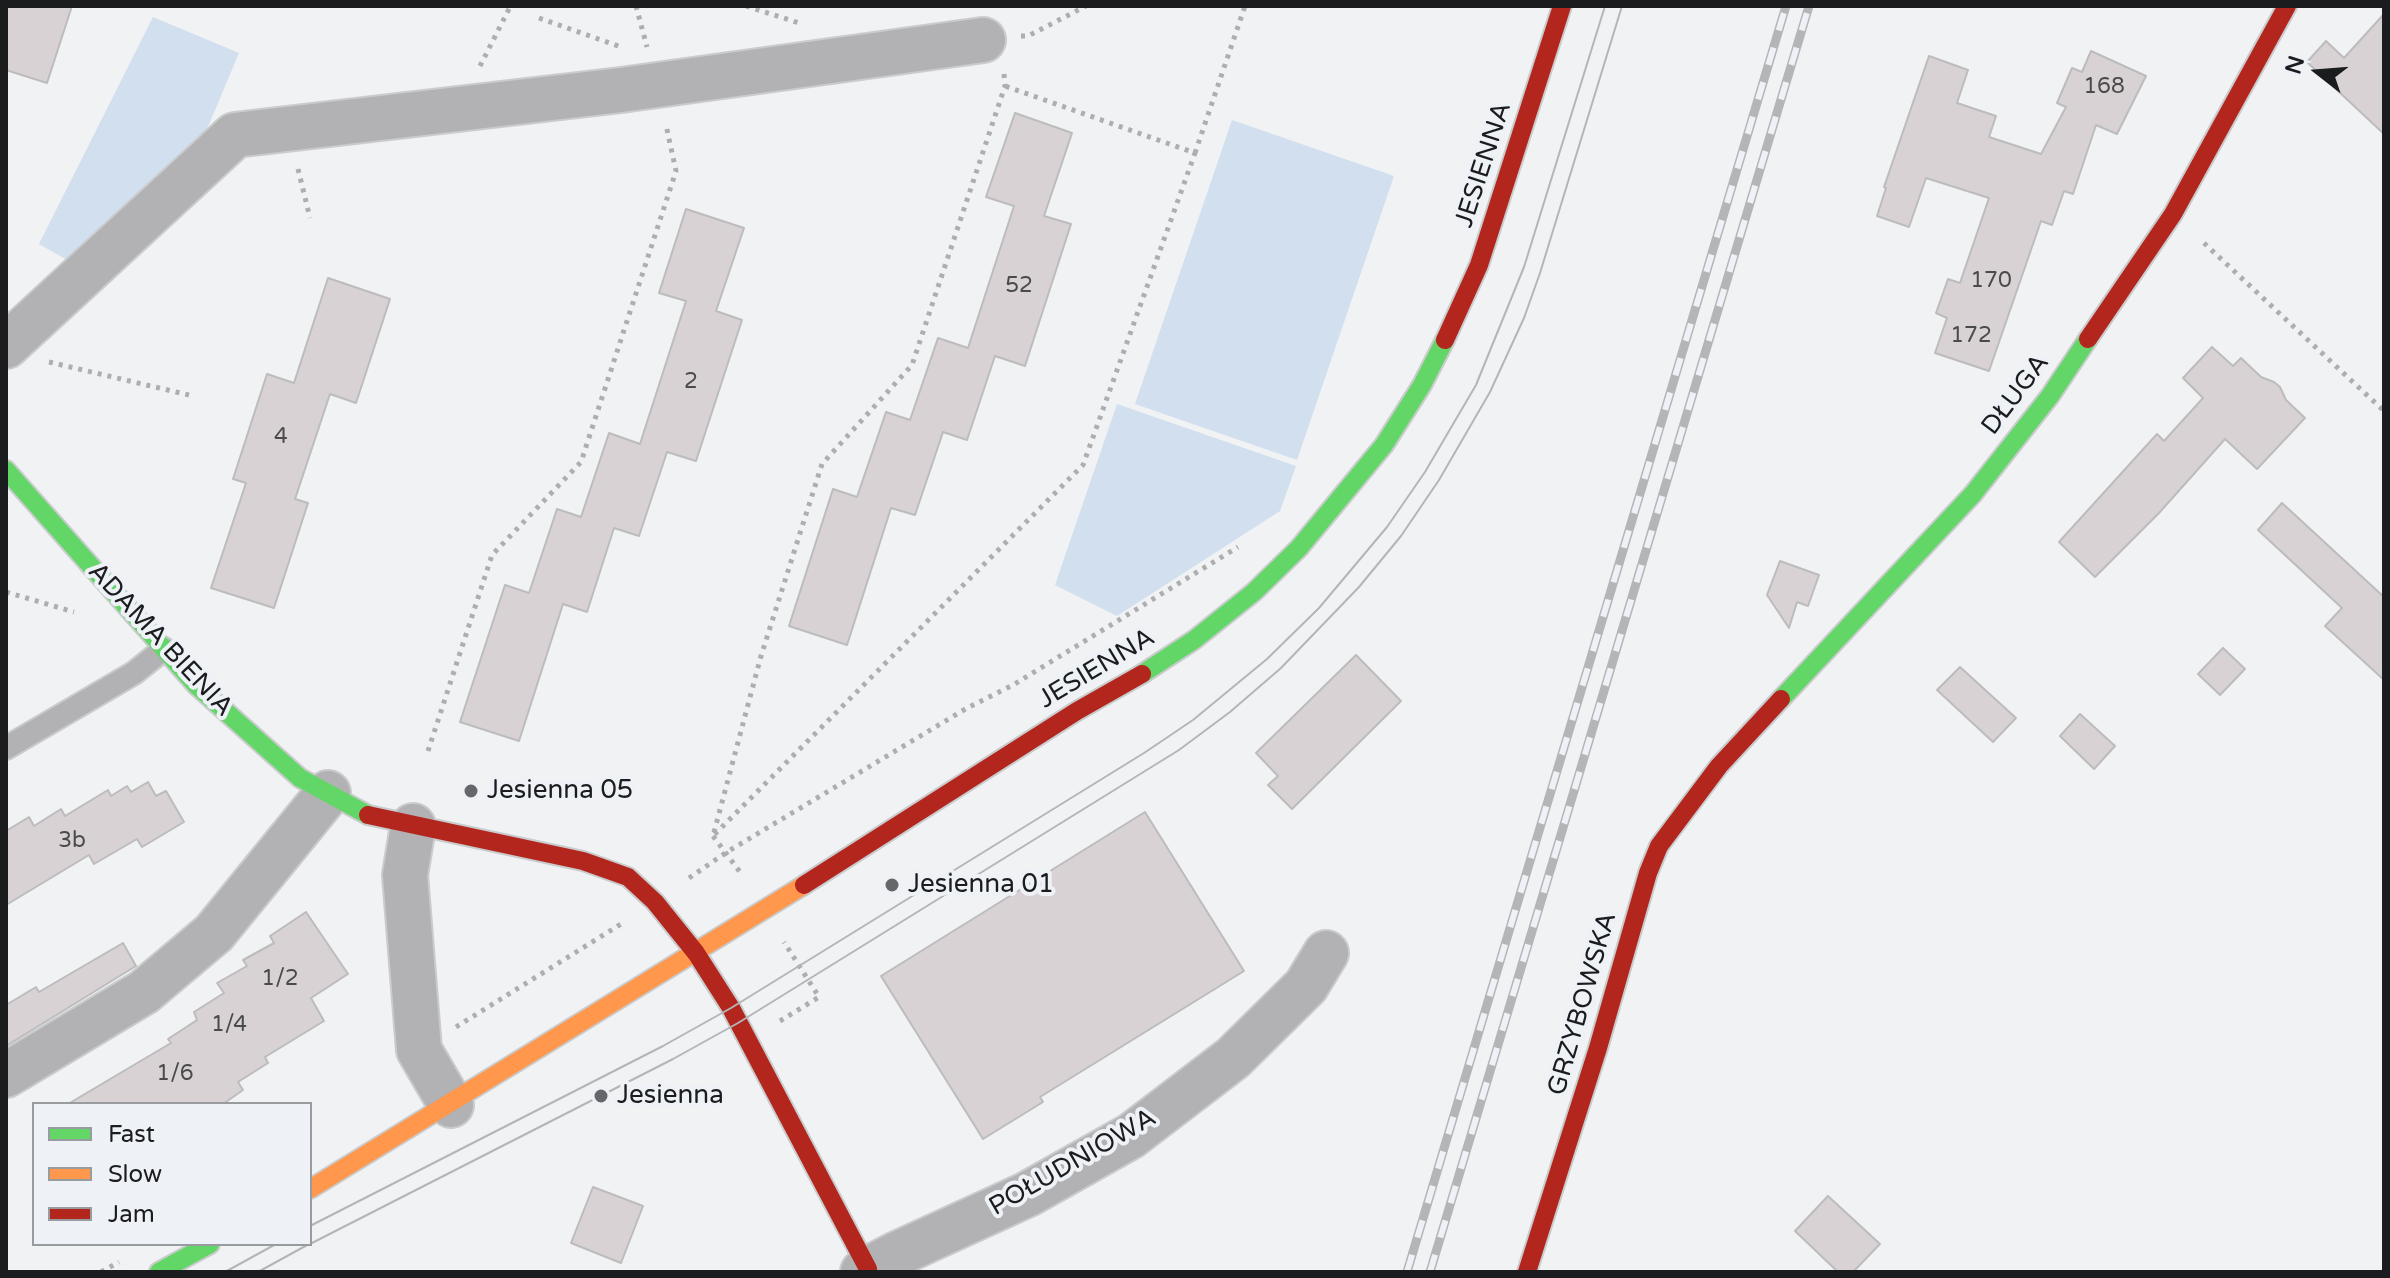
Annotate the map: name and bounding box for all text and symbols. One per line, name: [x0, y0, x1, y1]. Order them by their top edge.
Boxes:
north arrow: [2278, 32, 2358, 112]
text: N: [2280, 53, 2310, 77]
house number: 168: [2083, 74, 2125, 100]
street label: JESIENNA: [1449, 98, 1519, 232]
house number: 170: [1970, 268, 2012, 294]
house number: 52: [1005, 273, 1033, 299]
house number: 172: [1950, 323, 1992, 349]
street label: DŁUGA: [1976, 349, 2056, 441]
house number: 2: [684, 369, 698, 395]
house number: 4: [274, 424, 288, 450]
street label: ADAMA BIENIA: [81, 557, 239, 723]
street label: JESIENNA: [1033, 622, 1161, 716]
place label: Jesienna 05: [487, 775, 633, 807]
marker: Jesienna 05: [462, 782, 480, 800]
house number: 3b: [58, 828, 86, 854]
place label: Jesienna 01: [908, 869, 1054, 901]
marker: Jesienna 01: [883, 876, 901, 894]
street label: GRZYBOWSKA: [1542, 909, 1624, 1099]
house number: 1/2: [261, 966, 299, 992]
house number: 1/4: [211, 1012, 247, 1038]
house number: 1/6: [156, 1061, 194, 1087]
place label: Jesienna: [617, 1080, 724, 1112]
marker: Jesienna: [592, 1087, 610, 1105]
legend: [32, 1102, 312, 1246]
street label: POŁUDNIOWA: [984, 1103, 1162, 1223]
text: Fast: [108, 1120, 155, 1149]
text: Slow: [108, 1160, 162, 1189]
text: Jam: [108, 1200, 155, 1229]

